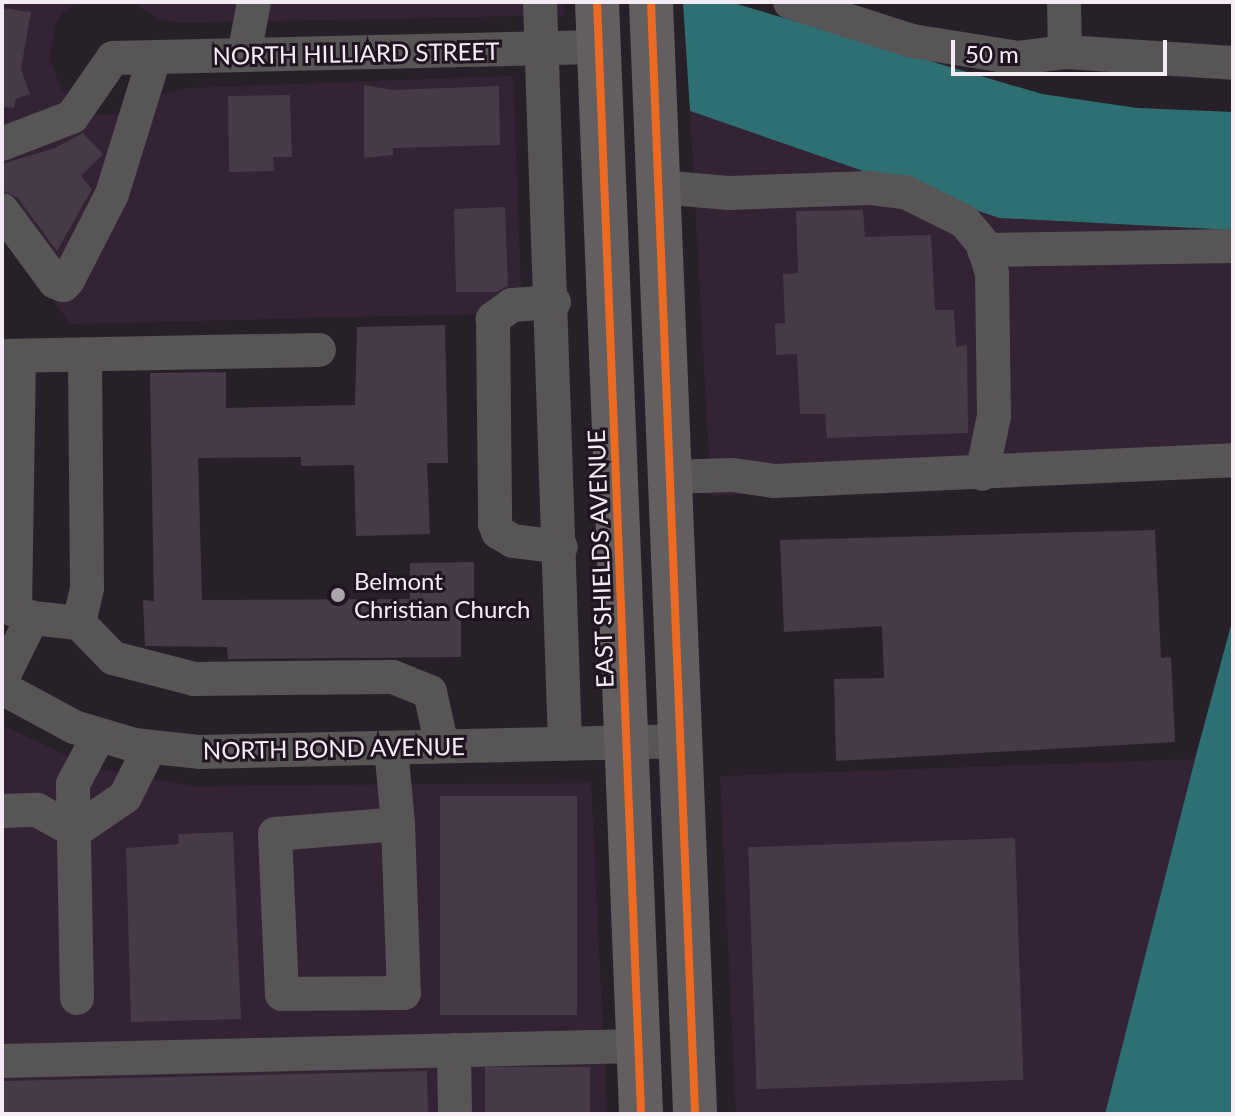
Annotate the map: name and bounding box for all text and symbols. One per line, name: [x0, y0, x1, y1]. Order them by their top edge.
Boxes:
scale bar: [955, 24, 1171, 74]
street label: NORTH HILLIARD STREET: [212, 36, 500, 70]
text: 50 m: [965, 39, 1019, 68]
street label: EAST SHIELDS AVENUE: [581, 429, 619, 689]
place label: Belmont Christian Church: [354, 567, 530, 623]
marker: Belmont Christian Church: [329, 586, 347, 604]
street label: NORTH BOND AVENUE: [202, 731, 466, 765]

